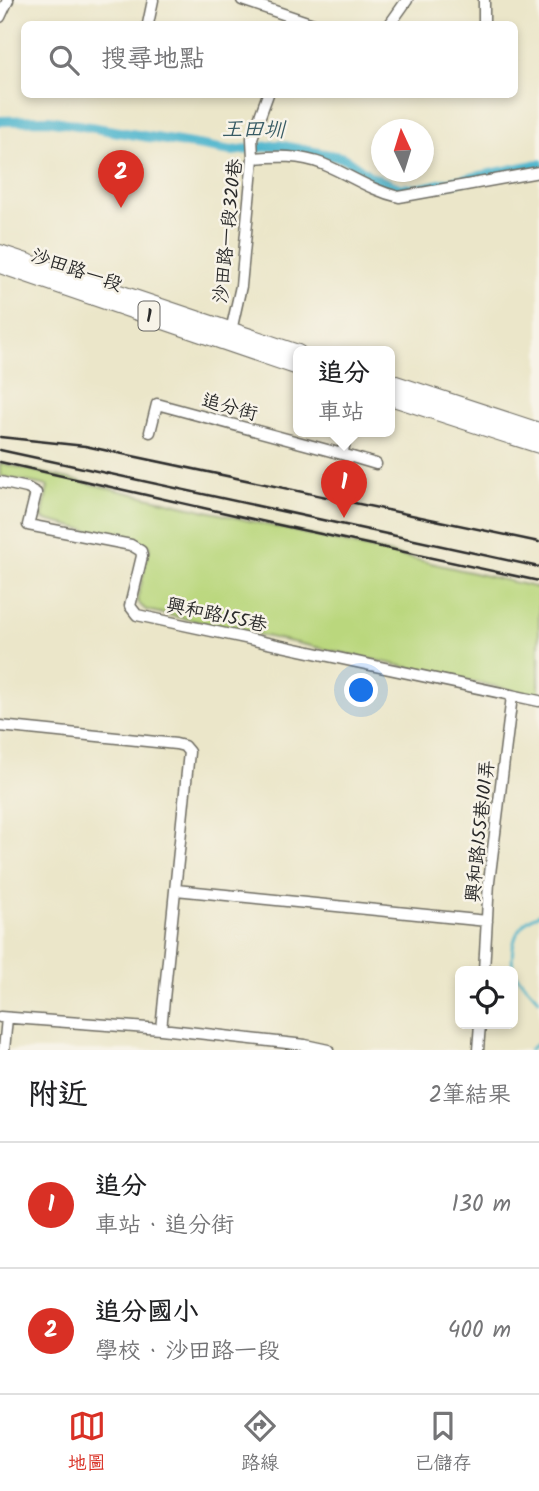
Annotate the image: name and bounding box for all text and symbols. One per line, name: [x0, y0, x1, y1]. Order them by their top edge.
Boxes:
search box: [21, 21, 518, 98]
text: 搜尋地點: [101, 39, 205, 81]
icon: search: [45, 41, 83, 79]
water label: 王田圳: [221, 113, 287, 148]
north arrow: [371, 119, 434, 182]
pin: 2: [98, 150, 144, 208]
street label: 沙田路一段320巷: [206, 157, 252, 305]
street label: 沙田路一段: [27, 241, 126, 301]
road number: 1: [138, 302, 160, 330]
popup: [293, 346, 395, 437]
text: 追分: [318, 353, 370, 395]
street label: 追分街: [198, 386, 261, 430]
text: 車站: [318, 395, 364, 431]
pin: 1: [321, 460, 367, 518]
street label: 興和路155巷: [163, 591, 270, 641]
your location: [344, 673, 378, 707]
street label: 興和路155巷101弄: [459, 759, 503, 904]
map controls: [455, 966, 518, 1029]
button: locate: [455, 966, 518, 1029]
text: 附近: [28, 1072, 88, 1120]
text: 2筆結果: [429, 1078, 511, 1114]
text: 追分: [95, 1166, 147, 1208]
text: 1: [48, 1187, 54, 1223]
text: 130 m: [452, 1187, 511, 1223]
text: 車站 · 追分街: [95, 1208, 234, 1244]
text: 追分國小: [95, 1292, 199, 1334]
text: 2: [44, 1313, 58, 1349]
text: 400 m: [448, 1313, 511, 1349]
text: 學校 · 沙田路一段: [95, 1334, 280, 1370]
tab: 地圖: [68, 1407, 106, 1479]
tab: 路線: [241, 1407, 279, 1479]
tab: 已儲存: [414, 1407, 471, 1479]

